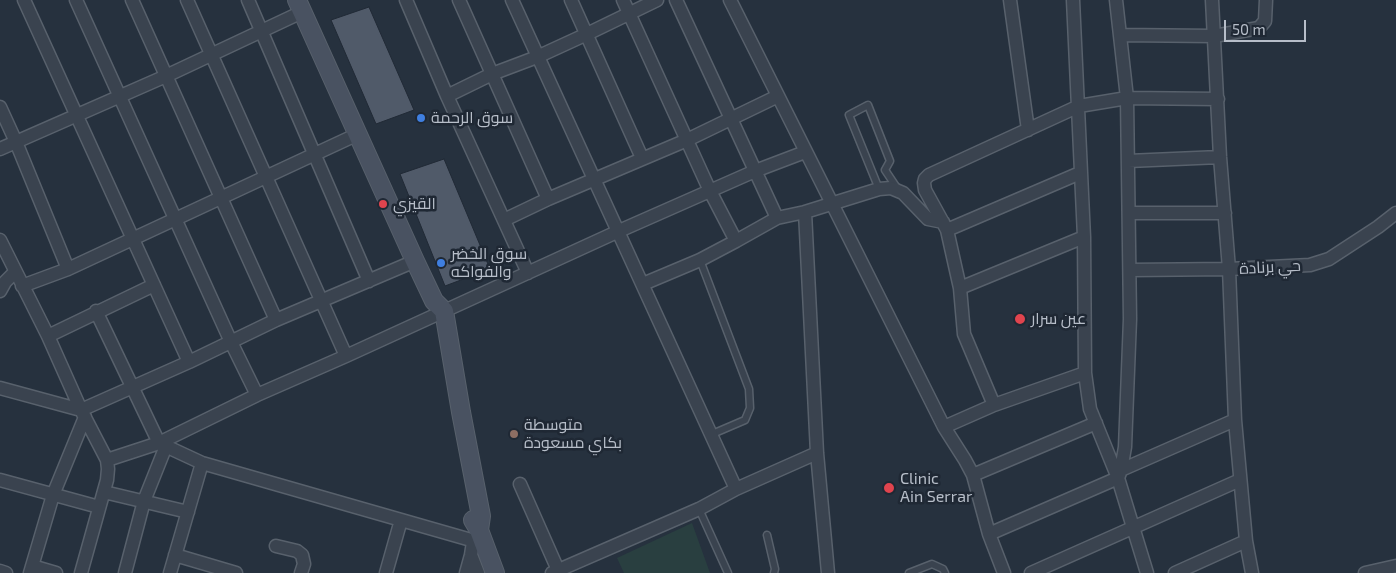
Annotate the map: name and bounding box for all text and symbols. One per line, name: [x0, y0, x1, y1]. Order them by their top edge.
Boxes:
scale bar: [1226, 10, 1308, 42]
text: 50 m: [1232, 20, 1266, 38]
place label: سوق الرحمة: [431, 108, 513, 128]
marker: سوق الرحمة: [415, 112, 427, 124]
place label: القيزي: [393, 194, 436, 214]
marker: القيزي: [377, 198, 389, 210]
place label: سوق الخضر والفواكه: [451, 244, 527, 282]
street label: حي برنادة: [1239, 256, 1301, 278]
marker: سوق الخضر والفواكه: [435, 257, 447, 269]
place label: عين سرار: [1031, 309, 1086, 329]
marker: عين سرار: [1013, 312, 1027, 326]
place label: متوسطة بكاي مسعودة: [524, 415, 622, 453]
marker: متوسطة بكاي مسعودة: [508, 428, 520, 440]
place label: Clinic Ain Serrar: [900, 469, 972, 507]
marker: Clinic Ain Serrar: [882, 481, 896, 495]

